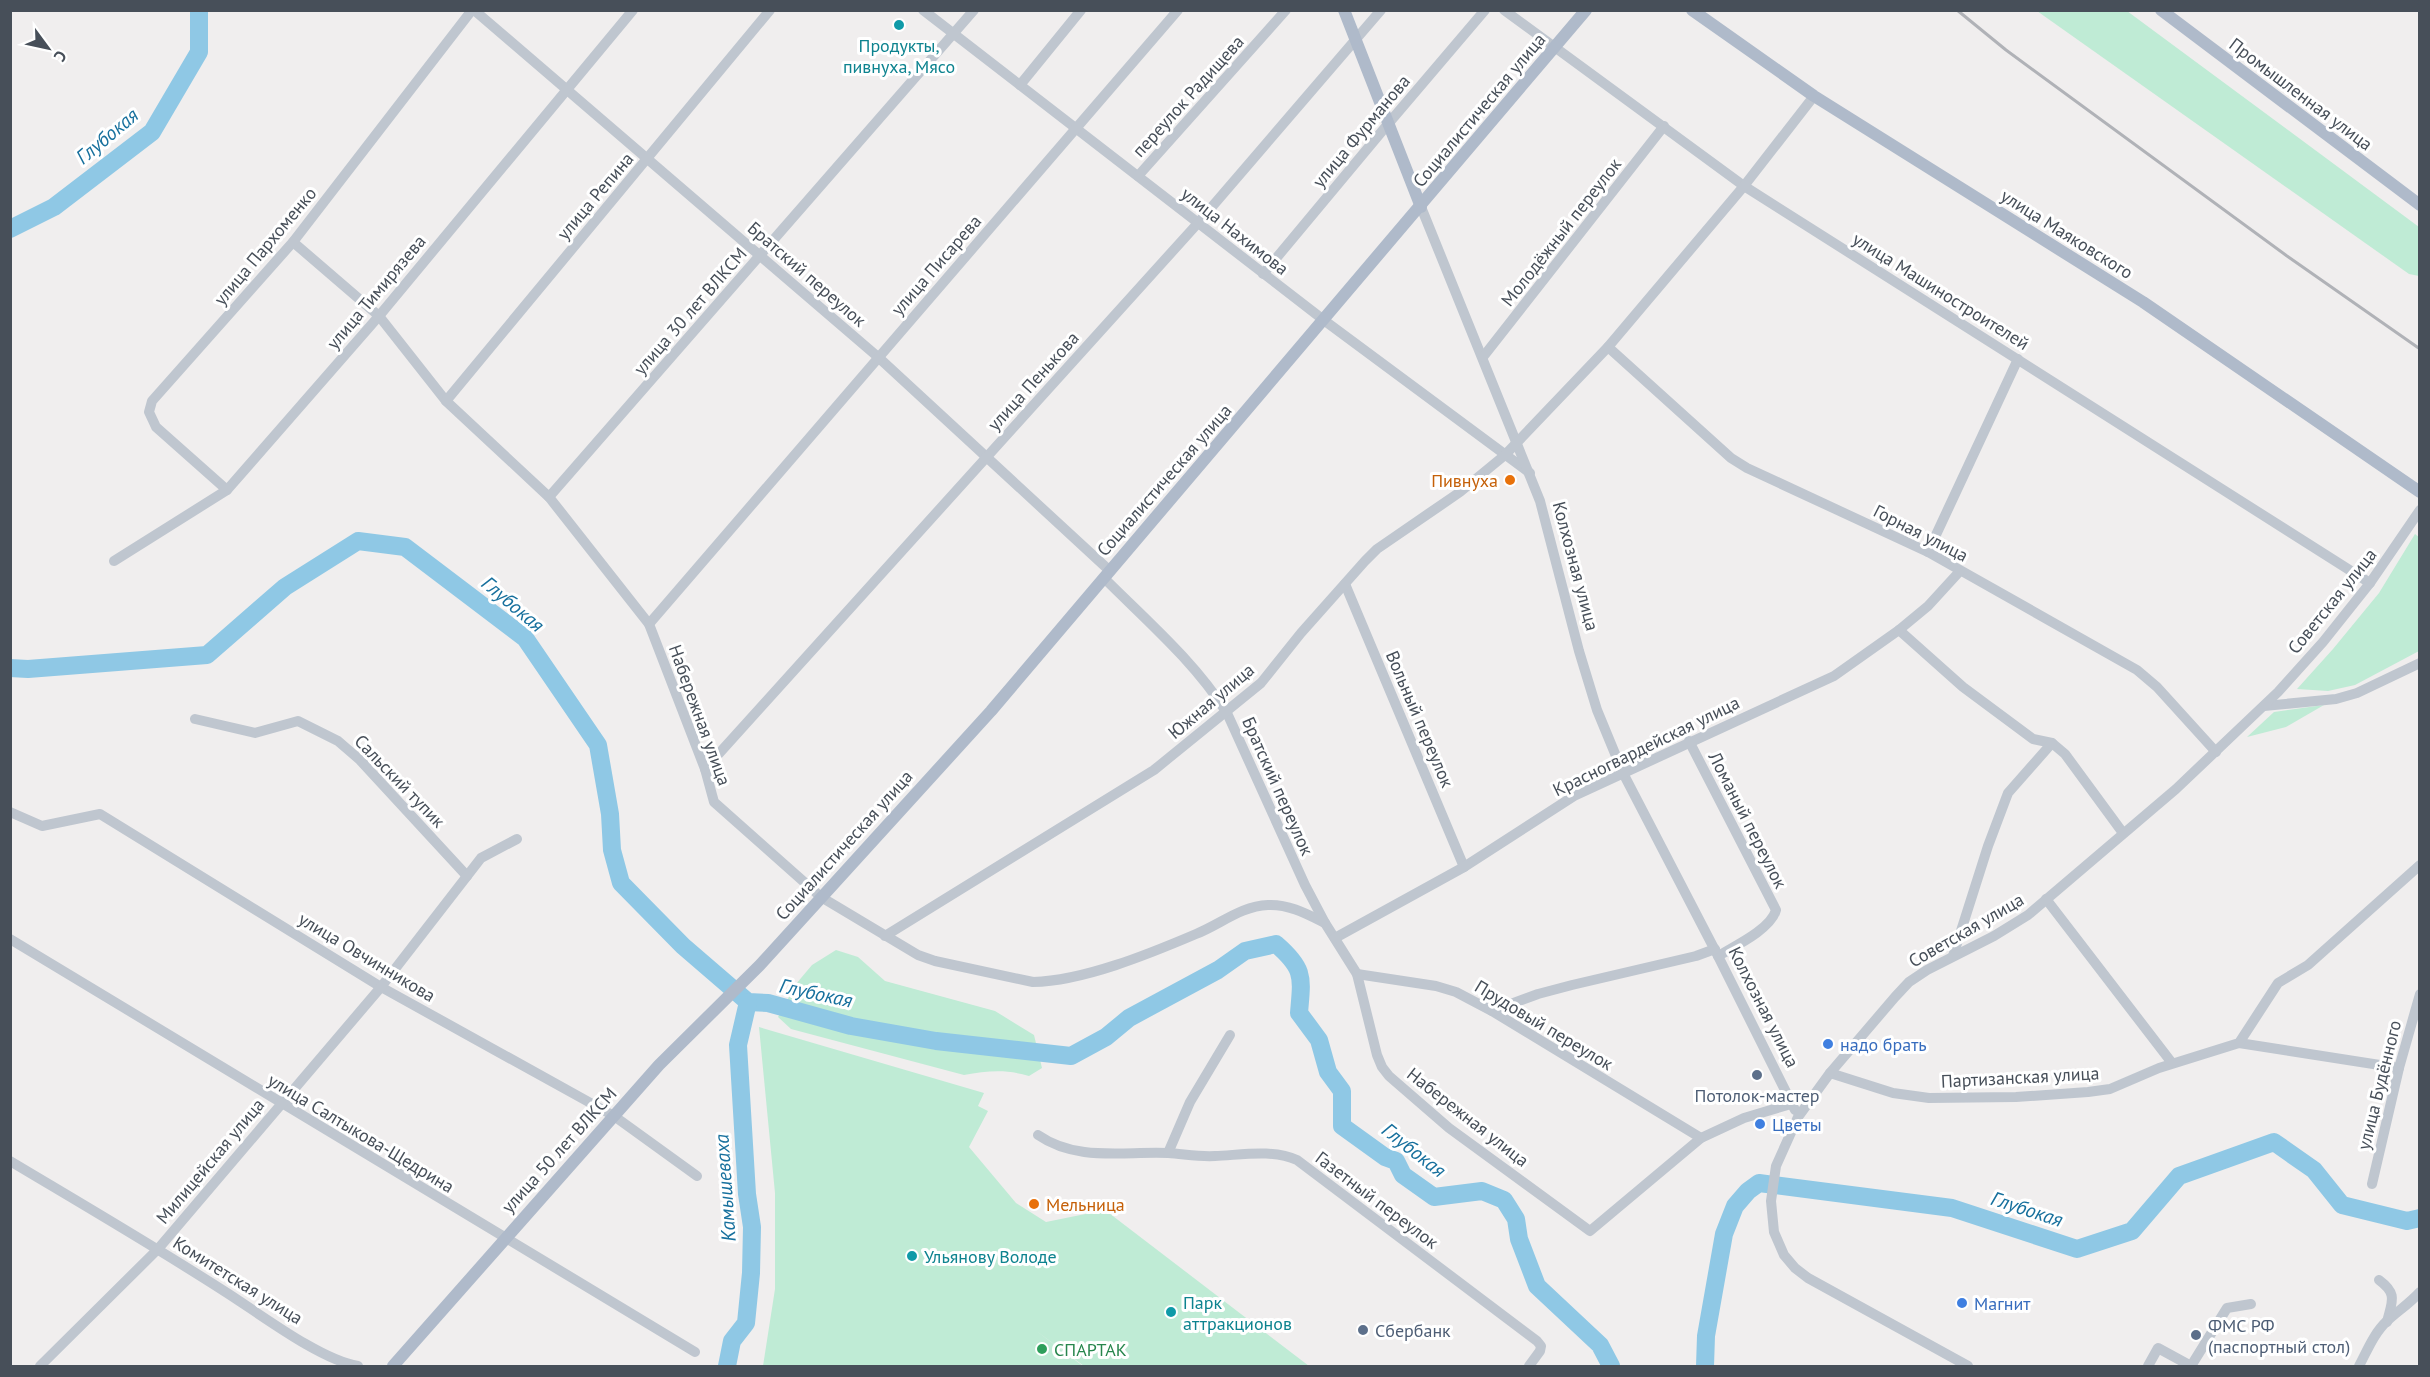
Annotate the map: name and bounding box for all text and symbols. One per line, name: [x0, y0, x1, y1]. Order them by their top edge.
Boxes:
north arrow: [18, 18, 78, 78]
marker: Продукты, пивнуха, Мясо: [892, 18, 906, 32]
street label: Социалистическая улица: [1408, 28, 1550, 192]
street label: переулок Радищева: [1127, 30, 1249, 162]
street label: Промышленная улица: [2225, 33, 2377, 155]
place label: Продукты, пивнуха, Мясо: [843, 34, 955, 78]
text: С: [50, 47, 71, 65]
street label: улица Фурманова: [1307, 70, 1415, 192]
water label: Глубокая: [70, 102, 144, 170]
street label: улица Репина: [552, 148, 638, 244]
street label: Молодёжный переулок: [1496, 153, 1626, 311]
street label: улица Пархоменко: [209, 182, 321, 310]
street label: улица Нахимова: [1177, 182, 1293, 280]
street label: улица Маяковского: [1997, 184, 2137, 284]
street label: улица Писарева: [886, 210, 986, 320]
street label: Братский переулок: [743, 216, 871, 332]
street label: улица Машиностроителей: [1848, 227, 2034, 355]
street label: улица Тимирязева: [321, 230, 431, 354]
street label: улица 30 лет ВЛКСМ: [628, 243, 752, 379]
street label: улица Пенькова: [982, 327, 1084, 435]
street label: Социалистическая улица: [1092, 399, 1236, 561]
place label: Пивнуха: [1431, 469, 1498, 492]
marker: Пивнуха: [1503, 473, 1517, 487]
street label: Колхозная улица: [1548, 499, 1604, 633]
street label: Горная улица: [1870, 499, 1972, 567]
street label: Советская улица: [2282, 544, 2382, 658]
water label: Глубокая: [476, 570, 550, 638]
street label: Набережная улица: [664, 641, 736, 789]
street label: Вольный переулок: [1381, 647, 1459, 791]
street label: Южная улица: [1163, 658, 1259, 744]
street label: Красногвардейская улица: [1549, 691, 1743, 801]
street label: Братский переулок: [1237, 713, 1319, 859]
street label: Сальский тупик: [350, 730, 450, 833]
street label: Ломаный переулок: [1703, 747, 1793, 893]
street label: Социалистическая улица: [770, 765, 918, 925]
street label: Советская улица: [1904, 888, 2028, 972]
street label: улица Овчинникова: [294, 907, 440, 1007]
street label: Колхозная улица: [1724, 943, 1804, 1071]
water label: Глубокая: [777, 973, 856, 1014]
street label: Прудовый переулок: [1471, 975, 1618, 1076]
street label: улица Будённого: [2352, 1018, 2406, 1152]
place label: надо брать: [1840, 1033, 1927, 1056]
marker: надо брать: [1821, 1037, 1835, 1051]
street label: Партизанская улица: [1940, 1061, 2100, 1093]
street label: Набережная улица: [1403, 1062, 1533, 1172]
street label: улица Салтыкова-Щедрина: [264, 1068, 458, 1198]
marker: Потолок-мастер: [1750, 1068, 1764, 1082]
street label: улица 50 лет ВЛКСМ: [496, 1082, 622, 1218]
place label: Потолок-мастер: [1694, 1084, 1820, 1107]
street label: Милицейская улица: [151, 1094, 269, 1228]
place label: Цветы: [1772, 1113, 1822, 1136]
water label: Глубокая: [1377, 1117, 1452, 1184]
marker: Цветы: [1753, 1117, 1767, 1131]
water label: Камышеваха: [708, 1133, 742, 1243]
street label: Газетный переулок: [1311, 1146, 1443, 1254]
water label: Глубокая: [1988, 1185, 2067, 1233]
place label: Мельница: [1046, 1193, 1125, 1216]
marker: Мельница: [1027, 1197, 1041, 1211]
street label: Комитетская улица: [169, 1231, 307, 1329]
place label: Ульянову Володе: [924, 1245, 1057, 1268]
marker: Ульянову Володе: [905, 1249, 919, 1263]
place label: Парк аттракционов: [1183, 1291, 1292, 1335]
place label: Магнит: [1974, 1292, 2031, 1315]
marker: Магнит: [1955, 1296, 1969, 1310]
marker: Парк аттракционов: [1164, 1305, 1178, 1319]
place label: ФМС РФ (паспортный стол): [2208, 1314, 2350, 1358]
place label: Сбербанк: [1375, 1319, 1451, 1342]
marker: Сбербанк: [1356, 1323, 1370, 1337]
marker: ФМС РФ (паспортный стол): [2189, 1328, 2203, 1342]
place label: СПАРТАК: [1054, 1338, 1127, 1361]
marker: СПАРТАК: [1035, 1342, 1049, 1356]

